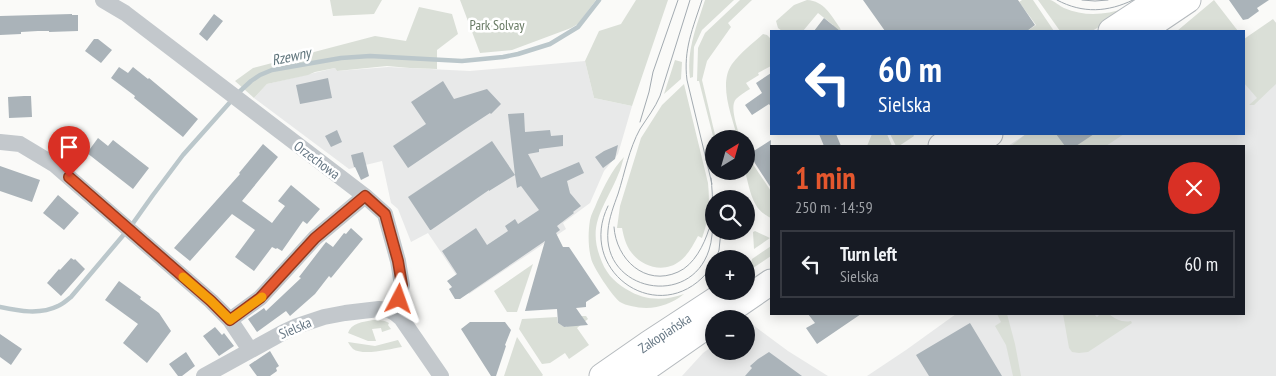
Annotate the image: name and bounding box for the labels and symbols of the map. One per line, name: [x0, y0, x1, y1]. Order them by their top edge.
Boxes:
park label: Park Solvay: [469, 16, 525, 34]
water label: Rzewny: [270, 42, 314, 69]
pin: [48, 126, 90, 177]
north arrow: [705, 130, 755, 180]
street label: Orzechowa: [290, 137, 344, 183]
position arrow: [372, 272, 424, 324]
street label: Zakopiańska: [635, 309, 695, 357]
street label: Sielska: [276, 313, 314, 343]

